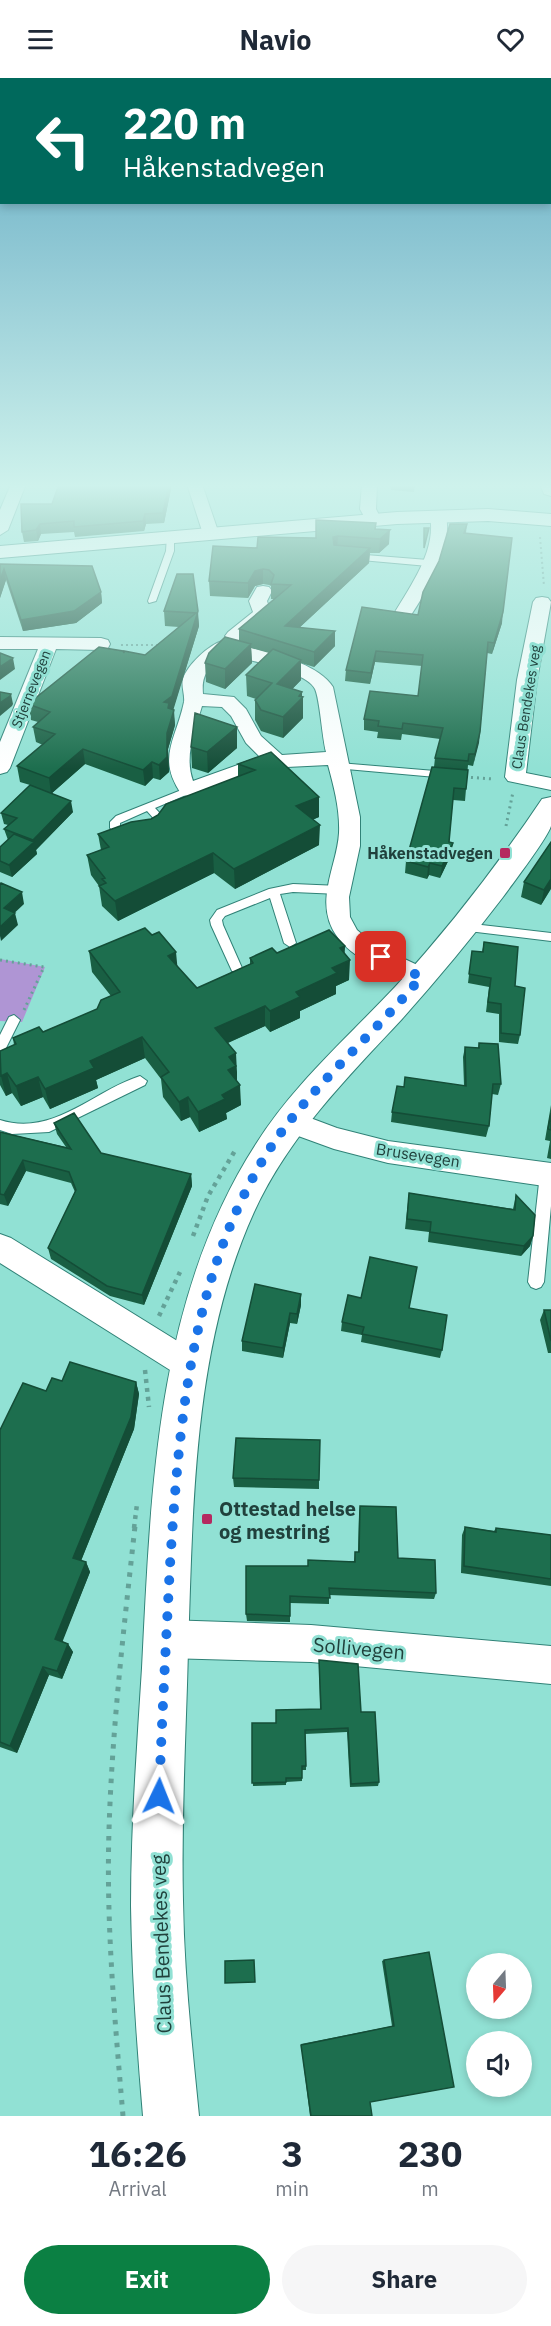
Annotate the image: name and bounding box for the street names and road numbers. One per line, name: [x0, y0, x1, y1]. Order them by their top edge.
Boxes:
street label: Claus Bendekes veg: [507, 643, 545, 770]
street label: Stjernevegen: [7, 647, 55, 731]
street label: Brusevegen: [375, 1139, 461, 1171]
street label: Sollivegen: [312, 1631, 406, 1665]
street label: Claus Bendekes veg: [144, 1854, 178, 2034]

